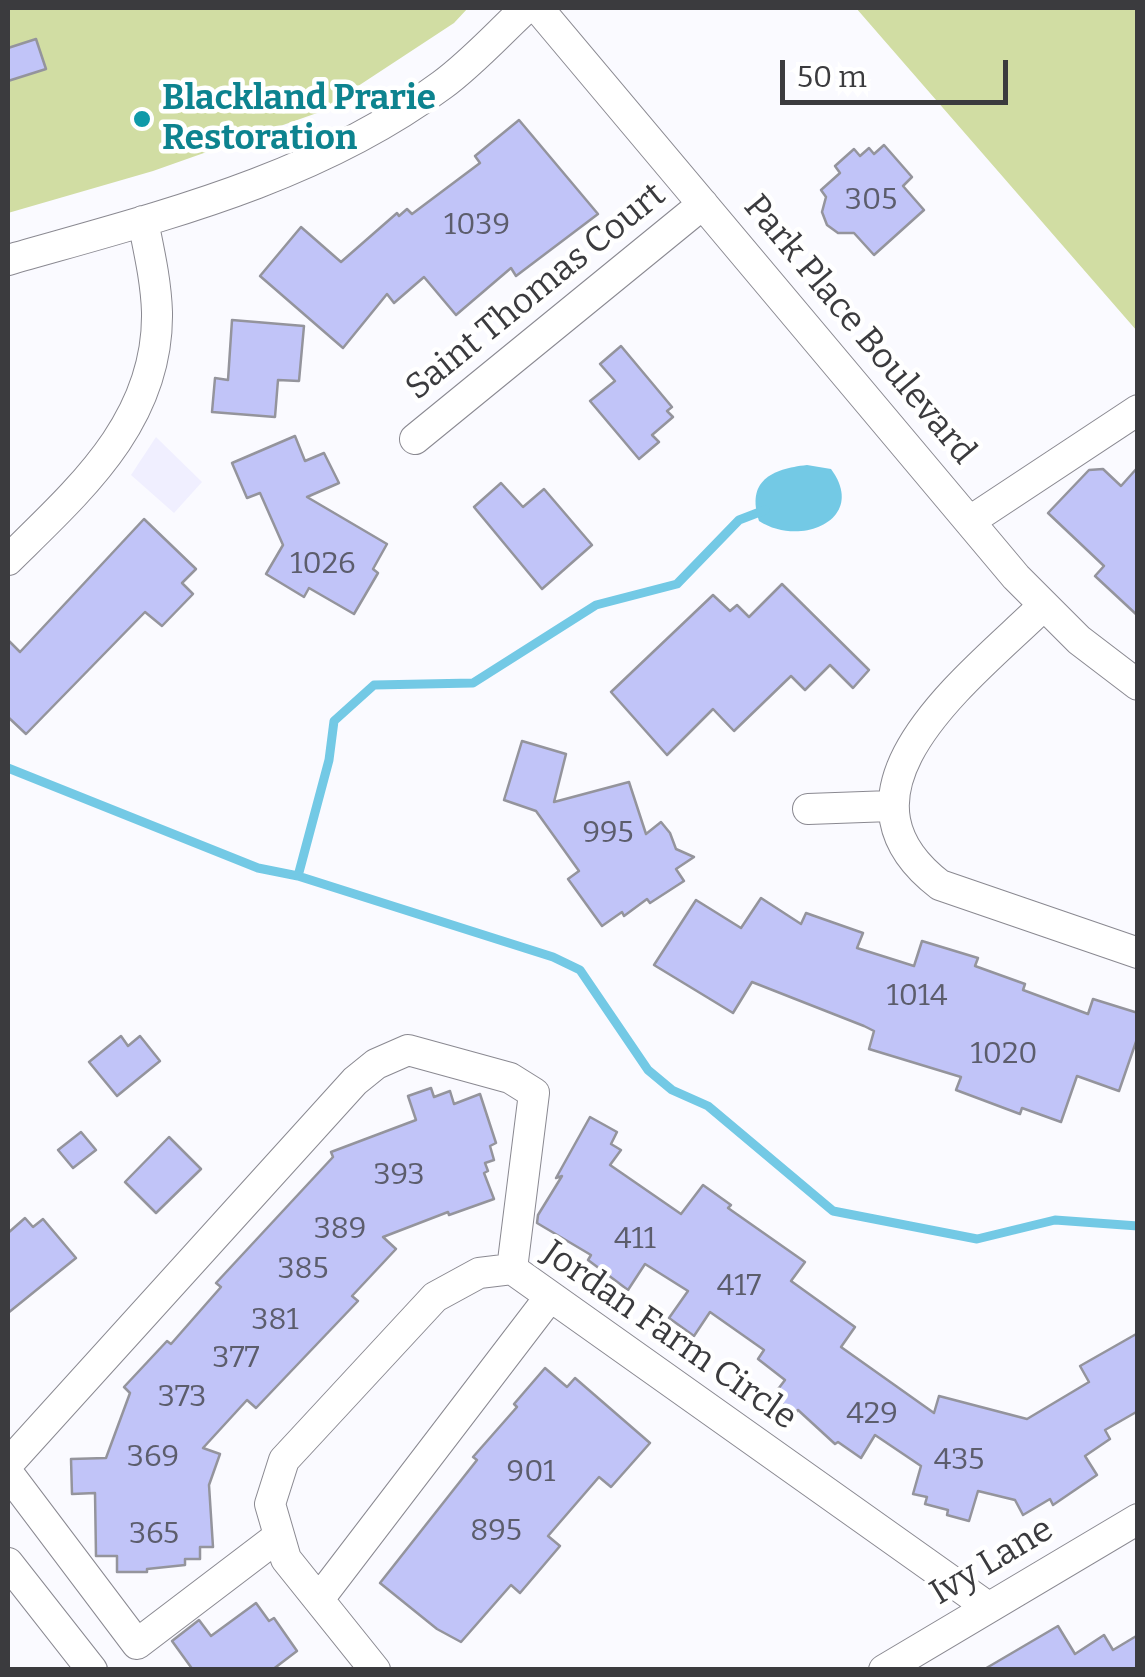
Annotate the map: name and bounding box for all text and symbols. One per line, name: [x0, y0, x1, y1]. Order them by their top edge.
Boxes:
scale bar: [785, 40, 1012, 102]
text: 50 m: [797, 59, 867, 95]
place label: Blackland Prarie Restoration: [162, 78, 436, 160]
marker: Blackland Prarie Restoration: [131, 108, 153, 130]
street label: Saint Thomas Court: [398, 175, 674, 409]
house number: 305: [845, 183, 897, 219]
street label: Park Place Boulevard: [734, 187, 984, 473]
house number: 1039: [444, 208, 510, 244]
house number: 1026: [290, 547, 356, 583]
house number: 995: [582, 816, 634, 852]
house number: 1014: [886, 979, 948, 1015]
house number: 1020: [971, 1037, 1037, 1073]
house number: 393: [373, 1158, 425, 1194]
house number: 389: [314, 1212, 366, 1248]
house number: 411: [614, 1222, 656, 1258]
street label: Jordan Farm Circle: [534, 1233, 804, 1439]
house number: 385: [277, 1252, 329, 1288]
house number: 417: [717, 1269, 761, 1305]
house number: 381: [251, 1303, 299, 1339]
house number: 377: [212, 1341, 260, 1377]
house number: 373: [158, 1380, 206, 1416]
house number: 429: [846, 1397, 898, 1433]
house number: 369: [127, 1440, 179, 1476]
house number: 435: [934, 1443, 984, 1479]
house number: 901: [507, 1455, 555, 1491]
street label: Ivy Lane: [923, 1509, 1061, 1615]
house number: 895: [470, 1514, 522, 1550]
house number: 365: [129, 1517, 179, 1553]

